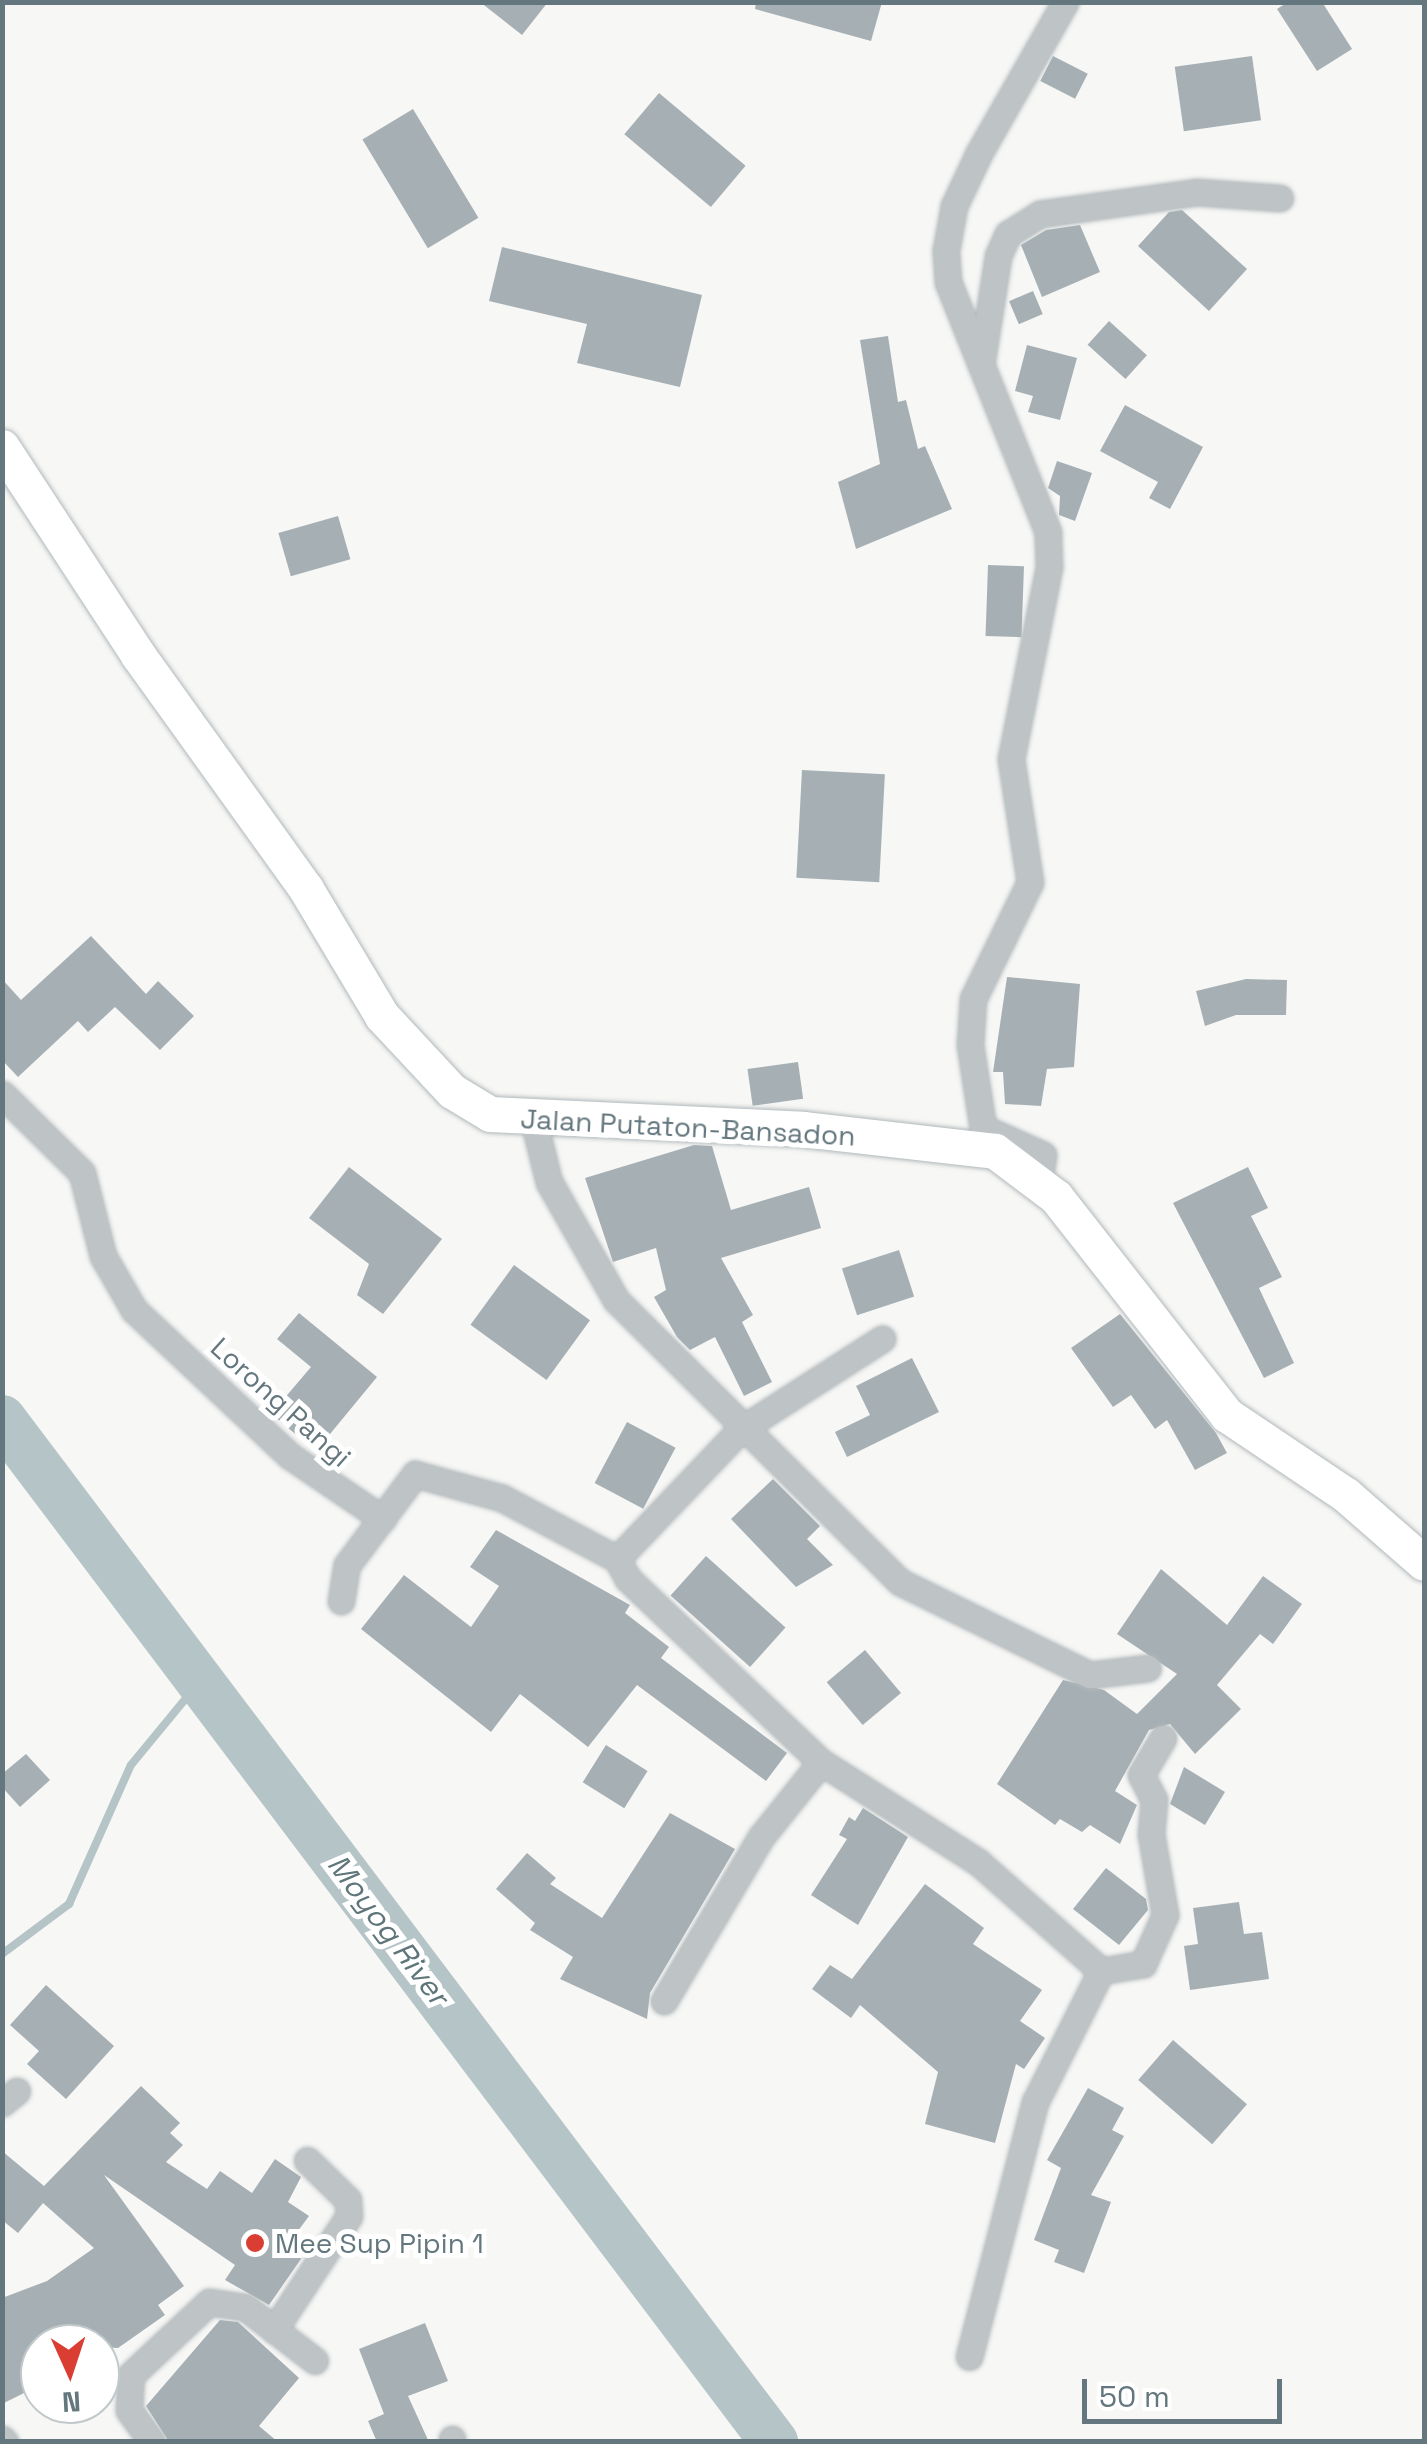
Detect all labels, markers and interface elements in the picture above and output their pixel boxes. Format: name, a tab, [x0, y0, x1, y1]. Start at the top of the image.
street label: Jalan Putaton-Bansadon	[520, 1101, 856, 1153]
street label: Lorong Pangi	[204, 1330, 358, 1474]
water label: Moyog River	[320, 1848, 456, 2012]
place label: Mee Sup Pipin 1	[275, 2226, 484, 2260]
marker: Mee Sup Pipin 1	[244, 2232, 266, 2254]
north arrow	[20, 2324, 120, 2424]
scale bar	[1087, 2359, 1287, 2421]
text: 50 m	[1099, 2377, 1170, 2416]
text: N	[61, 2383, 82, 2420]

